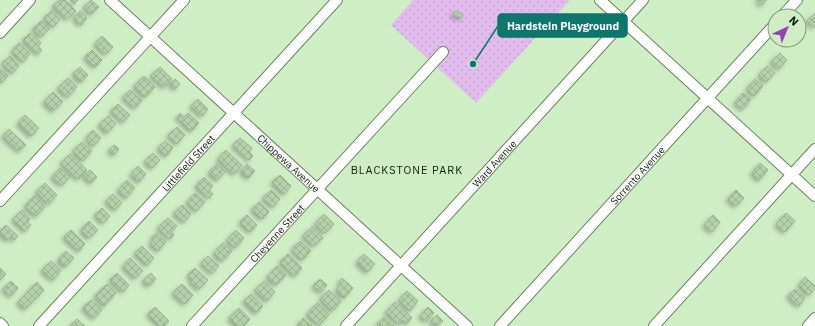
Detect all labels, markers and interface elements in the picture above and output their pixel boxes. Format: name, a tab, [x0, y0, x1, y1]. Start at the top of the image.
north arrow	[767, 8, 807, 48]
text: N	[786, 13, 802, 29]
callout: Hardstein Playground	[498, 14, 627, 37]
text: Hardstein Playground	[507, 19, 619, 33]
street label: Littlefield Street	[159, 132, 218, 194]
street label: Chippewa Avenue	[254, 132, 323, 196]
street label: Ward Avenue	[470, 137, 520, 190]
street label: Sorrento Avenue	[608, 143, 668, 208]
district label: BLACKSTONE PARK	[351, 163, 463, 177]
street label: Cheyenne Street	[248, 201, 308, 265]

